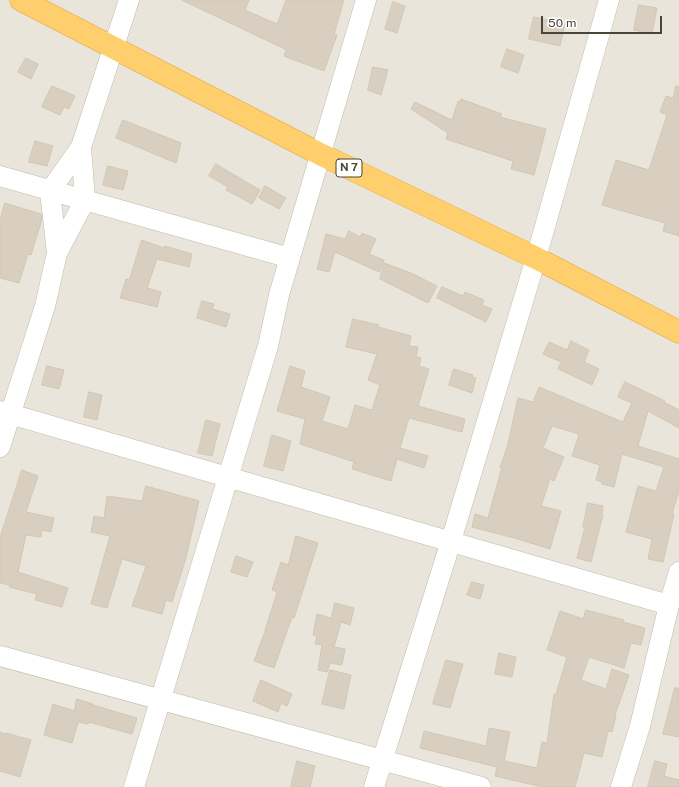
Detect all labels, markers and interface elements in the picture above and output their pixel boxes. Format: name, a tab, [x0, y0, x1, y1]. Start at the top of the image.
scale bar	[543, 8, 664, 34]
text: 50 m	[548, 16, 576, 30]
road number: N 7	[336, 159, 362, 177]

